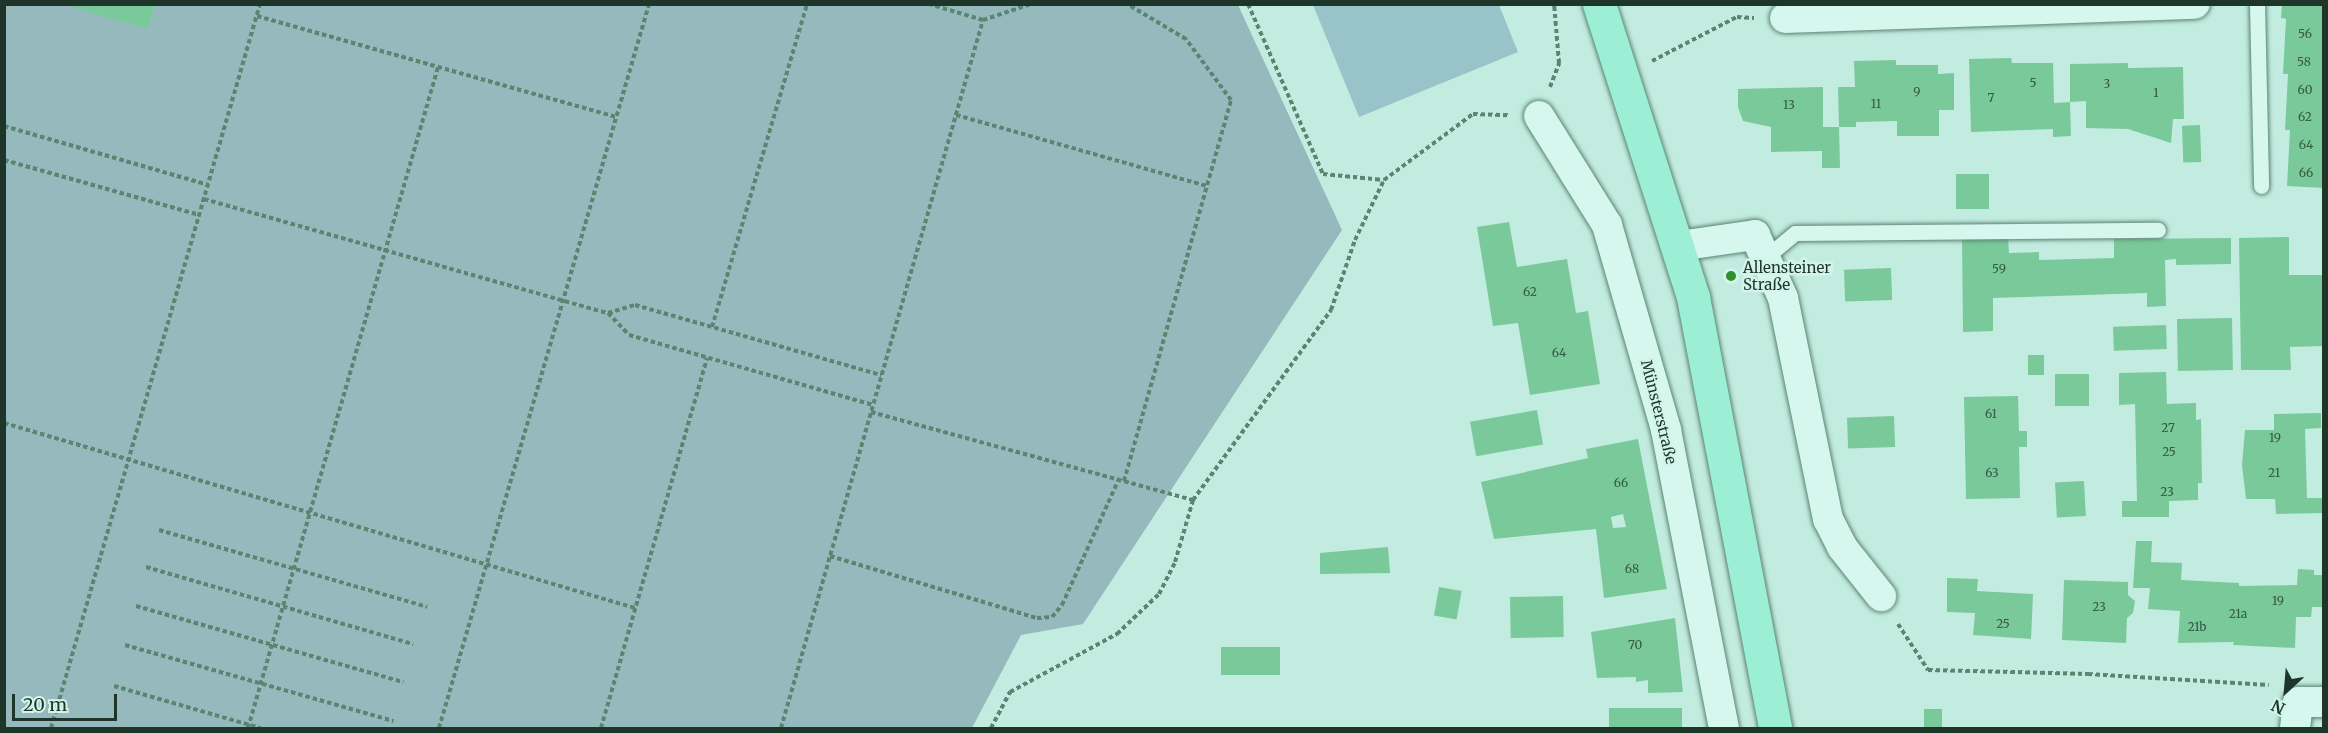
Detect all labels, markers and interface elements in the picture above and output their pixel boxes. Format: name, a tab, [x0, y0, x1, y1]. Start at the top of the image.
house number: 56	[2298, 27, 2312, 41]
house number: 58	[2297, 55, 2311, 69]
house number: 5	[2029, 76, 2037, 90]
house number: 3	[2104, 77, 2110, 91]
house number: 60	[2298, 83, 2312, 97]
house number: 9	[1913, 85, 1921, 99]
house number: 1	[2153, 86, 2159, 100]
house number: 7	[1988, 91, 1994, 105]
house number: 11	[1871, 97, 1881, 111]
house number: 13	[1783, 98, 1795, 112]
house number: 62	[2298, 110, 2312, 124]
house number: 64	[2299, 138, 2313, 152]
house number: 66	[2299, 166, 2313, 180]
place label: Allensteiner Straße	[1743, 258, 1831, 293]
house number: 59	[1992, 262, 2006, 276]
marker: Allensteiner Straße	[1724, 269, 1738, 283]
house number: 62	[1523, 285, 1537, 299]
house number: 64	[1552, 346, 1566, 360]
street label: Münsterstraße	[1637, 358, 1681, 466]
house number: 61	[1985, 407, 1997, 421]
house number: 27	[2161, 421, 2175, 435]
house number: 19	[2269, 431, 2281, 445]
house number: 25	[2162, 445, 2176, 459]
house number: 63	[1985, 466, 1999, 480]
house number: 21	[2268, 466, 2280, 480]
house number: 66	[1614, 476, 1628, 490]
house number: 23	[2160, 485, 2174, 499]
house number: 68	[1625, 562, 1639, 576]
house number: 19	[2272, 594, 2284, 608]
house number: 23	[2092, 600, 2106, 614]
house number: 21a	[2229, 607, 2247, 621]
house number: 25	[1996, 617, 2010, 631]
house number: 21b	[2187, 620, 2207, 634]
house number: 70	[1628, 638, 1642, 652]
north arrow	[2256, 661, 2316, 721]
scale bar	[15, 682, 120, 720]
text: 20 m	[23, 693, 67, 716]
text: N	[2268, 695, 2288, 719]

